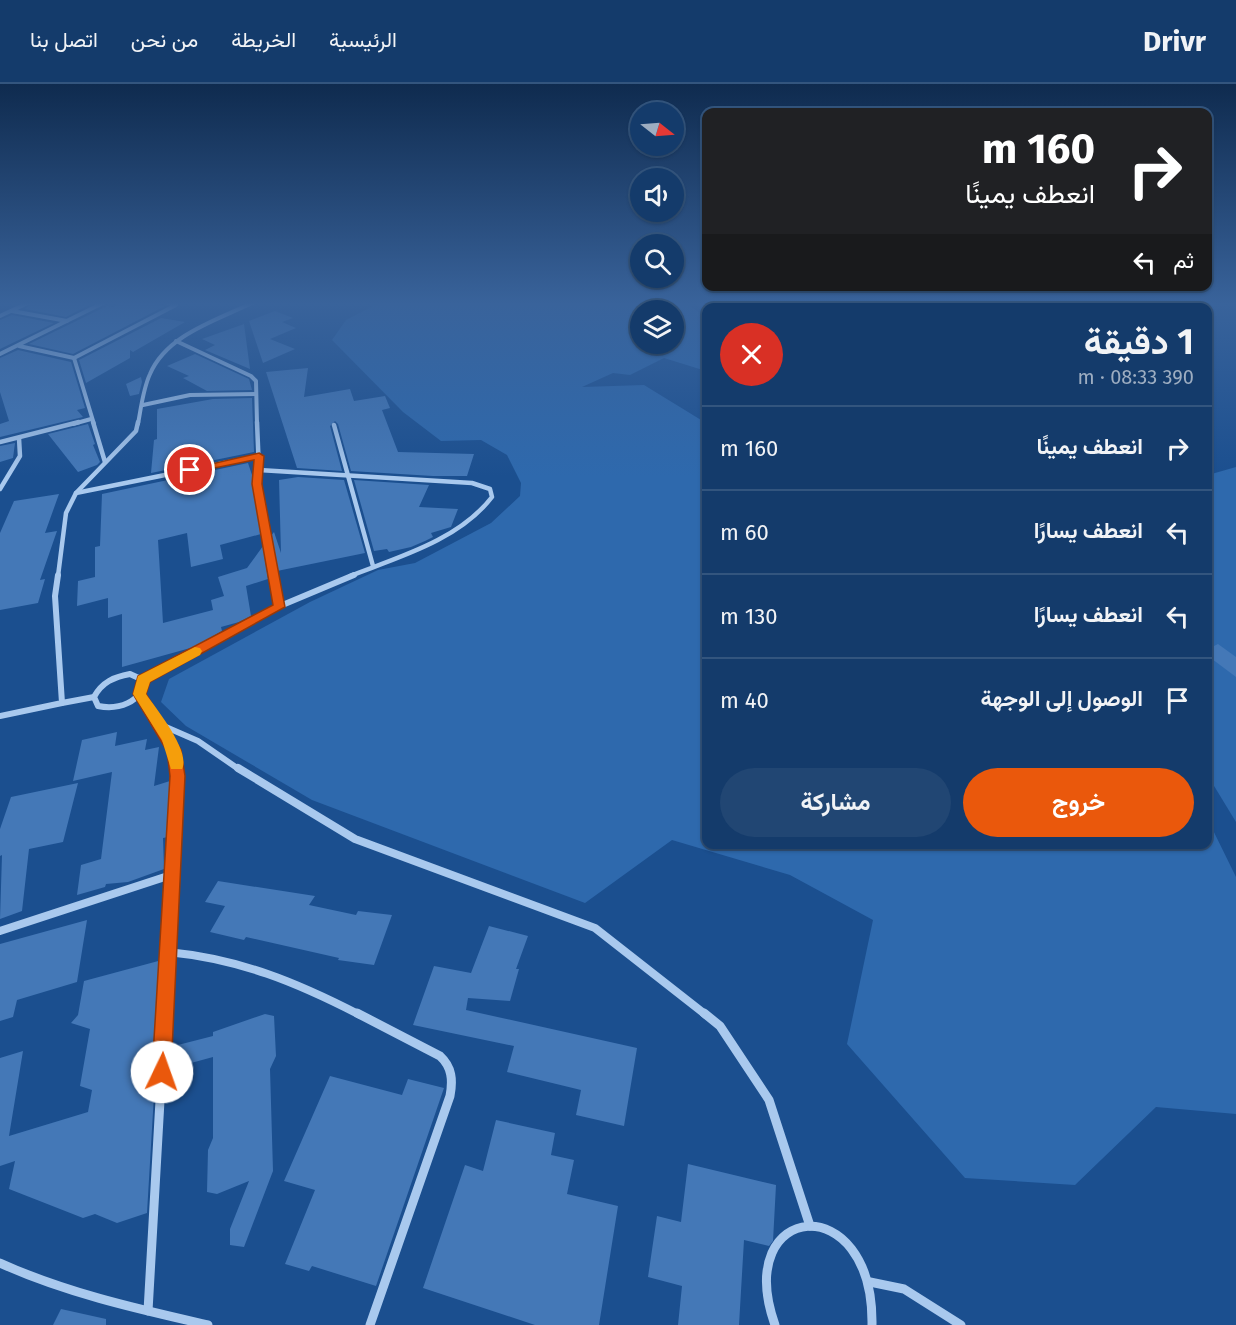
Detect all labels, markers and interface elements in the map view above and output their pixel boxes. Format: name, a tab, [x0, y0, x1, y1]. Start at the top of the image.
text: Drivr	[1143, 25, 1206, 58]
text: اتصل بنا	[30, 27, 98, 53]
text: من نحن	[131, 27, 198, 53]
text: الخريطة	[231, 27, 296, 53]
text: الرئيسية	[329, 27, 397, 53]
north arrow	[630, 102, 684, 156]
map controls	[630, 102, 684, 354]
text: 160 m	[982, 124, 1095, 174]
icon: right	[1116, 132, 1194, 210]
button: sound	[630, 168, 684, 222]
text: انعطف يمينًا	[965, 178, 1095, 210]
button: search	[630, 234, 684, 288]
icon: left	[1128, 246, 1161, 279]
text: ثم	[1173, 247, 1194, 274]
button: layers	[630, 300, 684, 354]
text: 1 دقيقة	[1084, 320, 1194, 364]
button: close	[720, 323, 783, 386]
text: 390 m · 08:33	[1078, 365, 1194, 389]
icon: right	[1161, 432, 1194, 465]
text: انعطف يمينًا	[1036, 433, 1143, 460]
text: 160 m	[720, 435, 778, 462]
pin	[164, 444, 215, 495]
icon: arrive	[173, 453, 206, 486]
icon: left	[1161, 516, 1194, 549]
text: انعطف يسارًا	[1034, 517, 1143, 544]
text: 60 m	[720, 519, 769, 546]
icon: left	[1161, 600, 1194, 633]
text: انعطف يسارًا	[1034, 601, 1143, 628]
text: 130 m	[720, 603, 777, 630]
icon: arrive	[1161, 684, 1194, 717]
text: الوصول إلى الوجهة	[980, 685, 1143, 712]
text: 40 m	[720, 687, 769, 714]
button: مشاركة	[720, 768, 951, 837]
button: خروج	[963, 768, 1194, 837]
position arrow	[130, 1040, 194, 1104]

